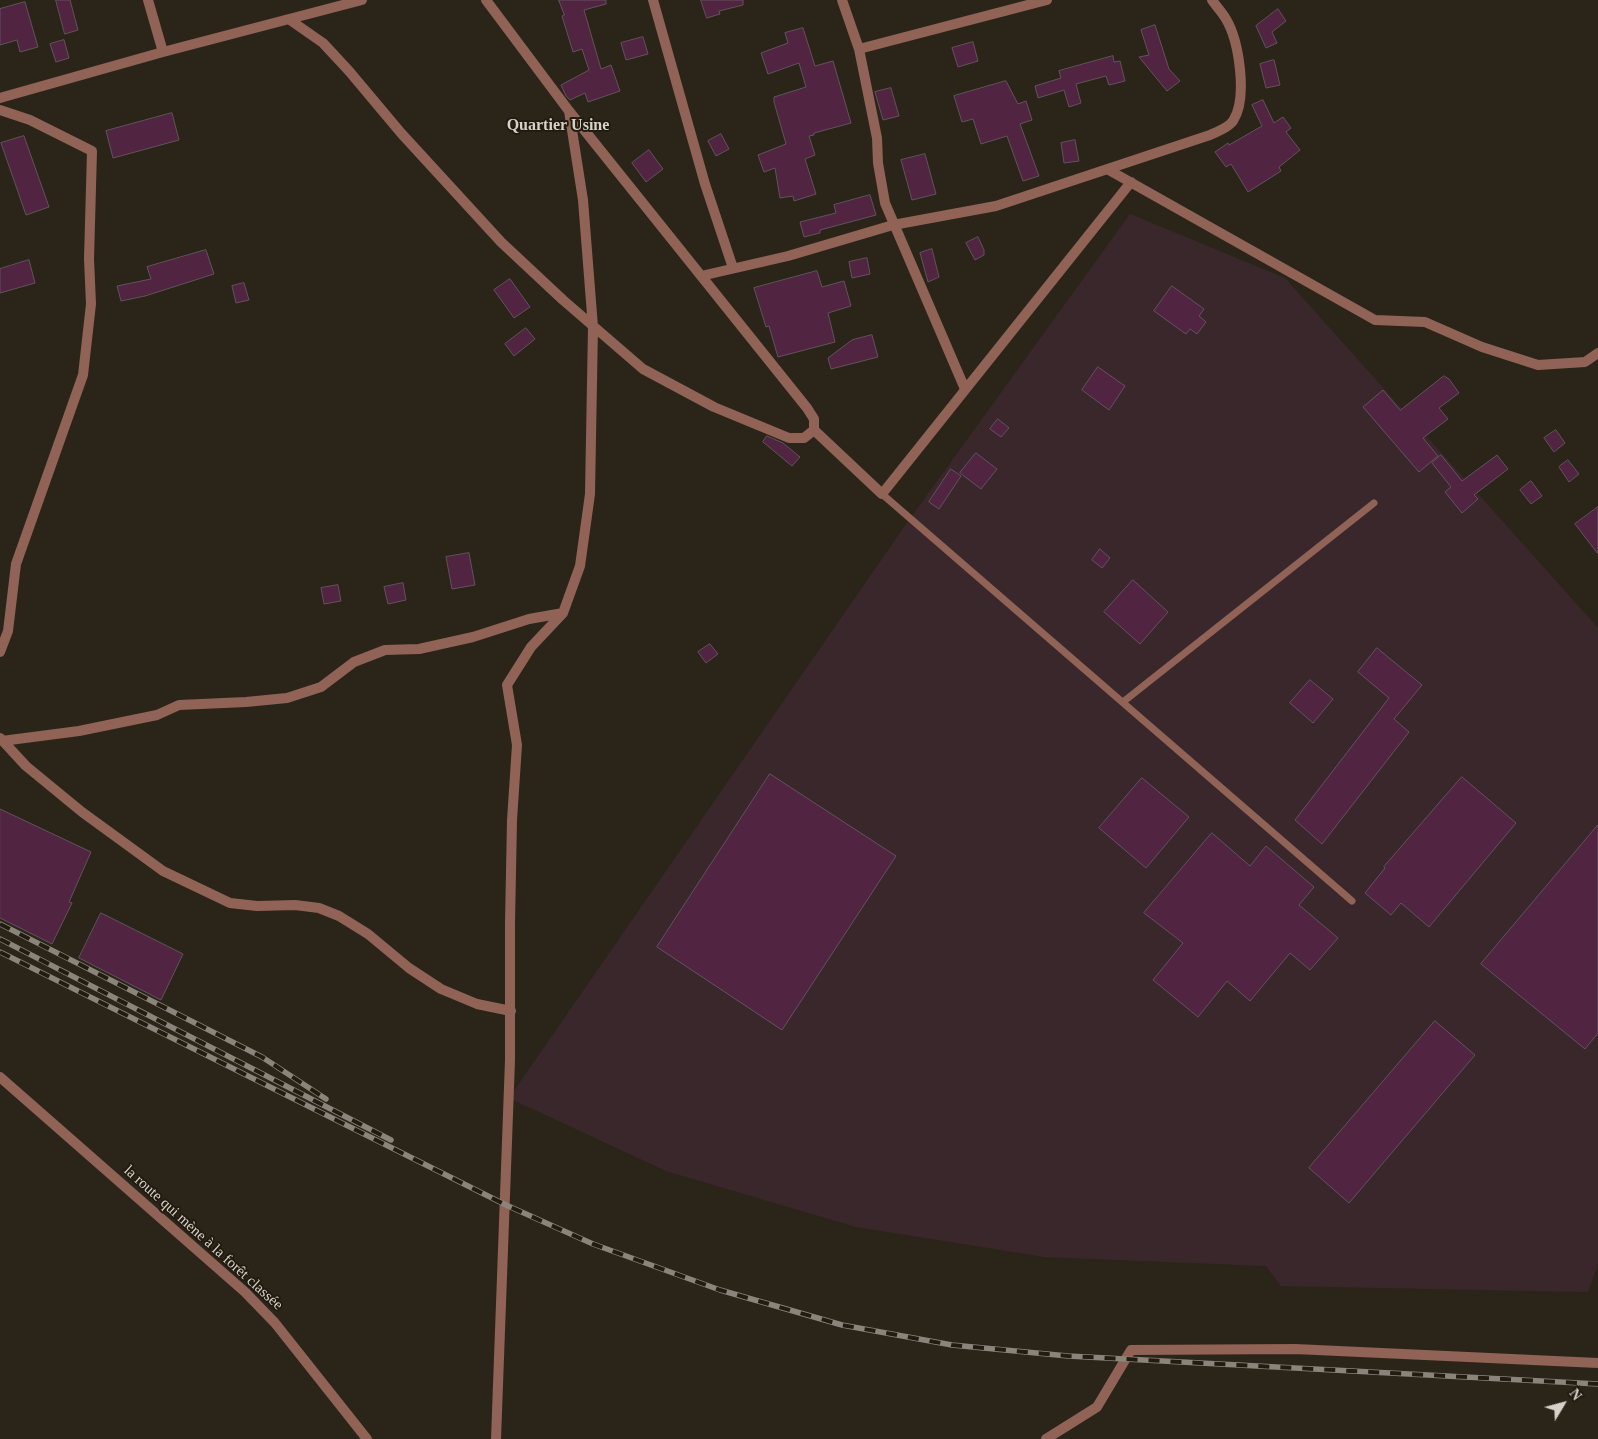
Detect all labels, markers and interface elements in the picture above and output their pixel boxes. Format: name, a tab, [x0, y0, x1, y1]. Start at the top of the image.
district label: Quartier Usine	[507, 116, 609, 136]
street label: la route qui mène à la forêt classée	[120, 1162, 286, 1314]
north arrow	[1538, 1379, 1588, 1429]
text: N	[1566, 1386, 1584, 1403]

